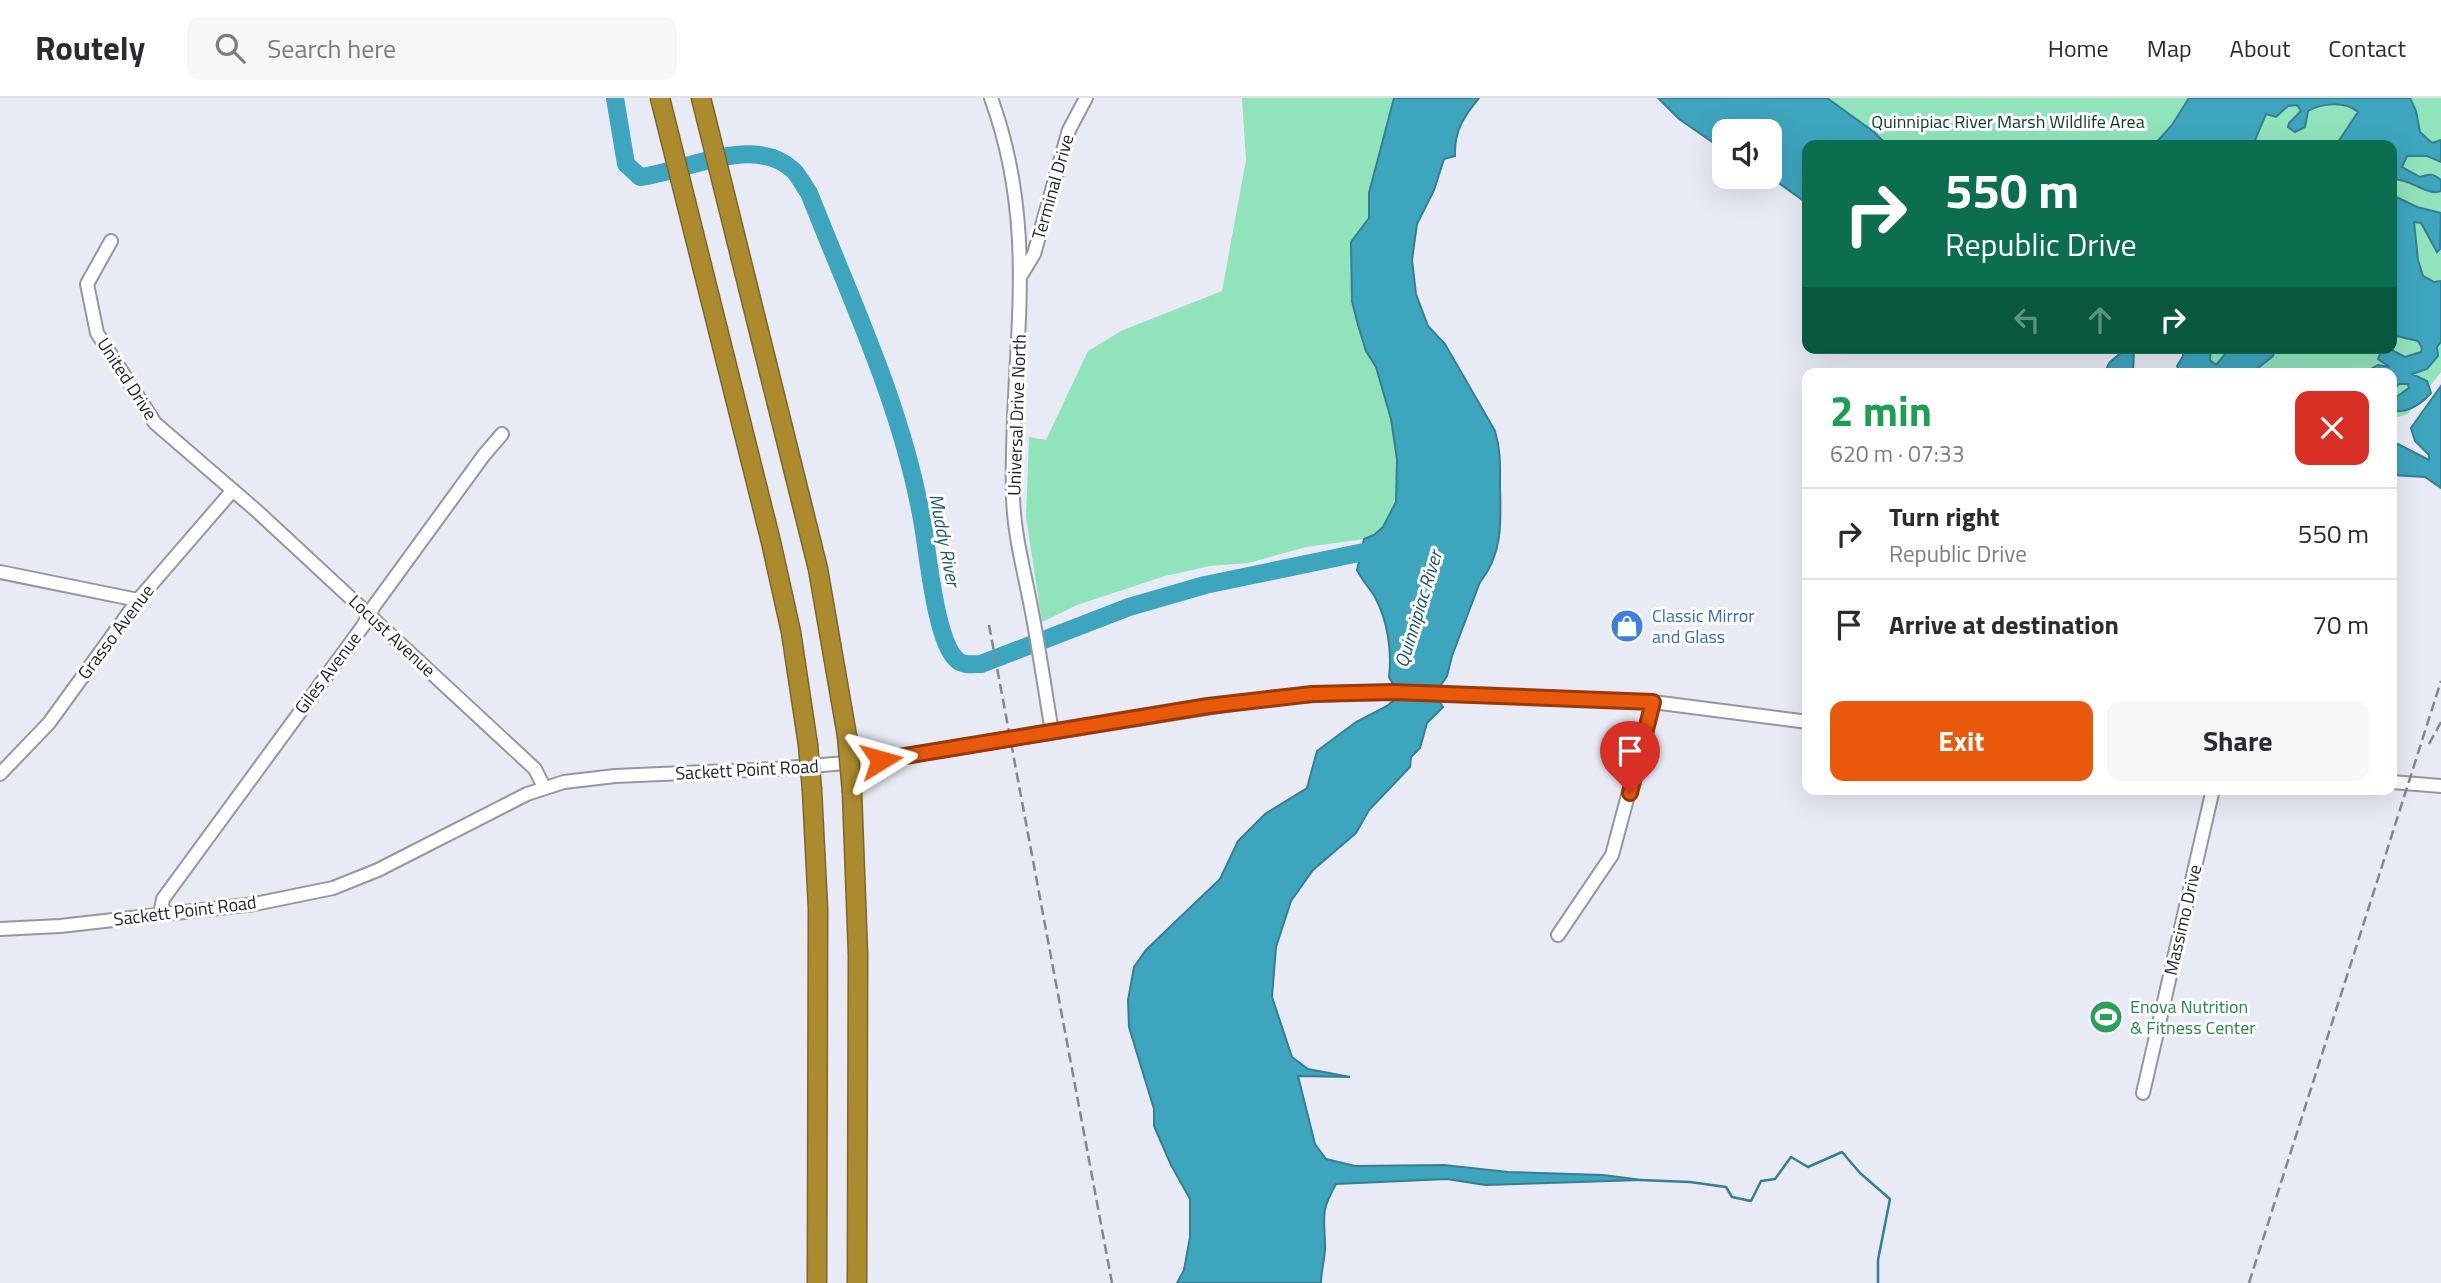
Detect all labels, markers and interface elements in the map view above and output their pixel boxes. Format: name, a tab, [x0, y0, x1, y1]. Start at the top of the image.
search box	[187, 17, 677, 80]
text: Routely	[35, 23, 145, 73]
icon: search	[211, 29, 249, 67]
text: Search here	[267, 29, 396, 68]
text: Home	[2048, 30, 2109, 66]
text: Map	[2147, 30, 2192, 66]
text: About	[2230, 30, 2290, 66]
text: Contact	[2328, 30, 2406, 66]
park label: Quinnipiac River Marsh Wildlife Area	[1871, 108, 2145, 135]
map controls	[1712, 119, 1782, 189]
button: sound	[1712, 119, 1782, 189]
street label: Terminal Drive	[1025, 131, 1080, 243]
text: 550 m	[1945, 152, 2079, 227]
icon: right	[1830, 168, 1921, 259]
text: Republic Drive	[1945, 220, 2137, 268]
icon: left	[2008, 301, 2046, 339]
icon: ahead	[2081, 301, 2119, 339]
icon: right	[2154, 301, 2192, 339]
street label: United Drive	[91, 332, 164, 425]
street label: Universal Drive North	[1000, 334, 1033, 496]
text: 2 min	[1830, 378, 1932, 442]
button: close	[2295, 391, 2369, 465]
text: 620 m · 07:33	[1830, 436, 1965, 471]
water label: Muddy River	[922, 491, 969, 591]
text: Turn right	[1889, 497, 2000, 536]
text: 550 m	[2298, 514, 2369, 553]
icon: right	[1830, 515, 1868, 553]
text: Republic Drive	[1889, 536, 2027, 571]
water label: Quinnipiac River	[1386, 545, 1450, 671]
street label: Grasso Avenue	[71, 579, 160, 685]
street label: Locust Avenue	[343, 588, 442, 683]
place label: Classic Mirror and Glass	[1652, 602, 1755, 650]
text: Arrive at destination	[1889, 605, 2119, 644]
text: 70 m	[2312, 605, 2369, 644]
icon: arrive	[1830, 606, 1868, 644]
shop icon: Classic Mirror and Glass	[1608, 607, 1646, 645]
street label: Giles Avenue	[288, 626, 368, 720]
button: Exit	[1830, 701, 2093, 781]
button: Share	[2107, 701, 2369, 781]
pin	[1600, 721, 1660, 793]
position arrow	[844, 723, 918, 797]
icon: arrive	[1611, 732, 1649, 770]
street label: Sackett Point Road	[675, 752, 819, 787]
street label: Massimo Drive	[2157, 862, 2208, 978]
street label: Sackett Point Road	[112, 888, 258, 933]
place label: Enova Nutrition & Fitness Center	[2130, 993, 2255, 1041]
sports icon: Enova Nutrition & Fitness Center	[2087, 998, 2125, 1036]

